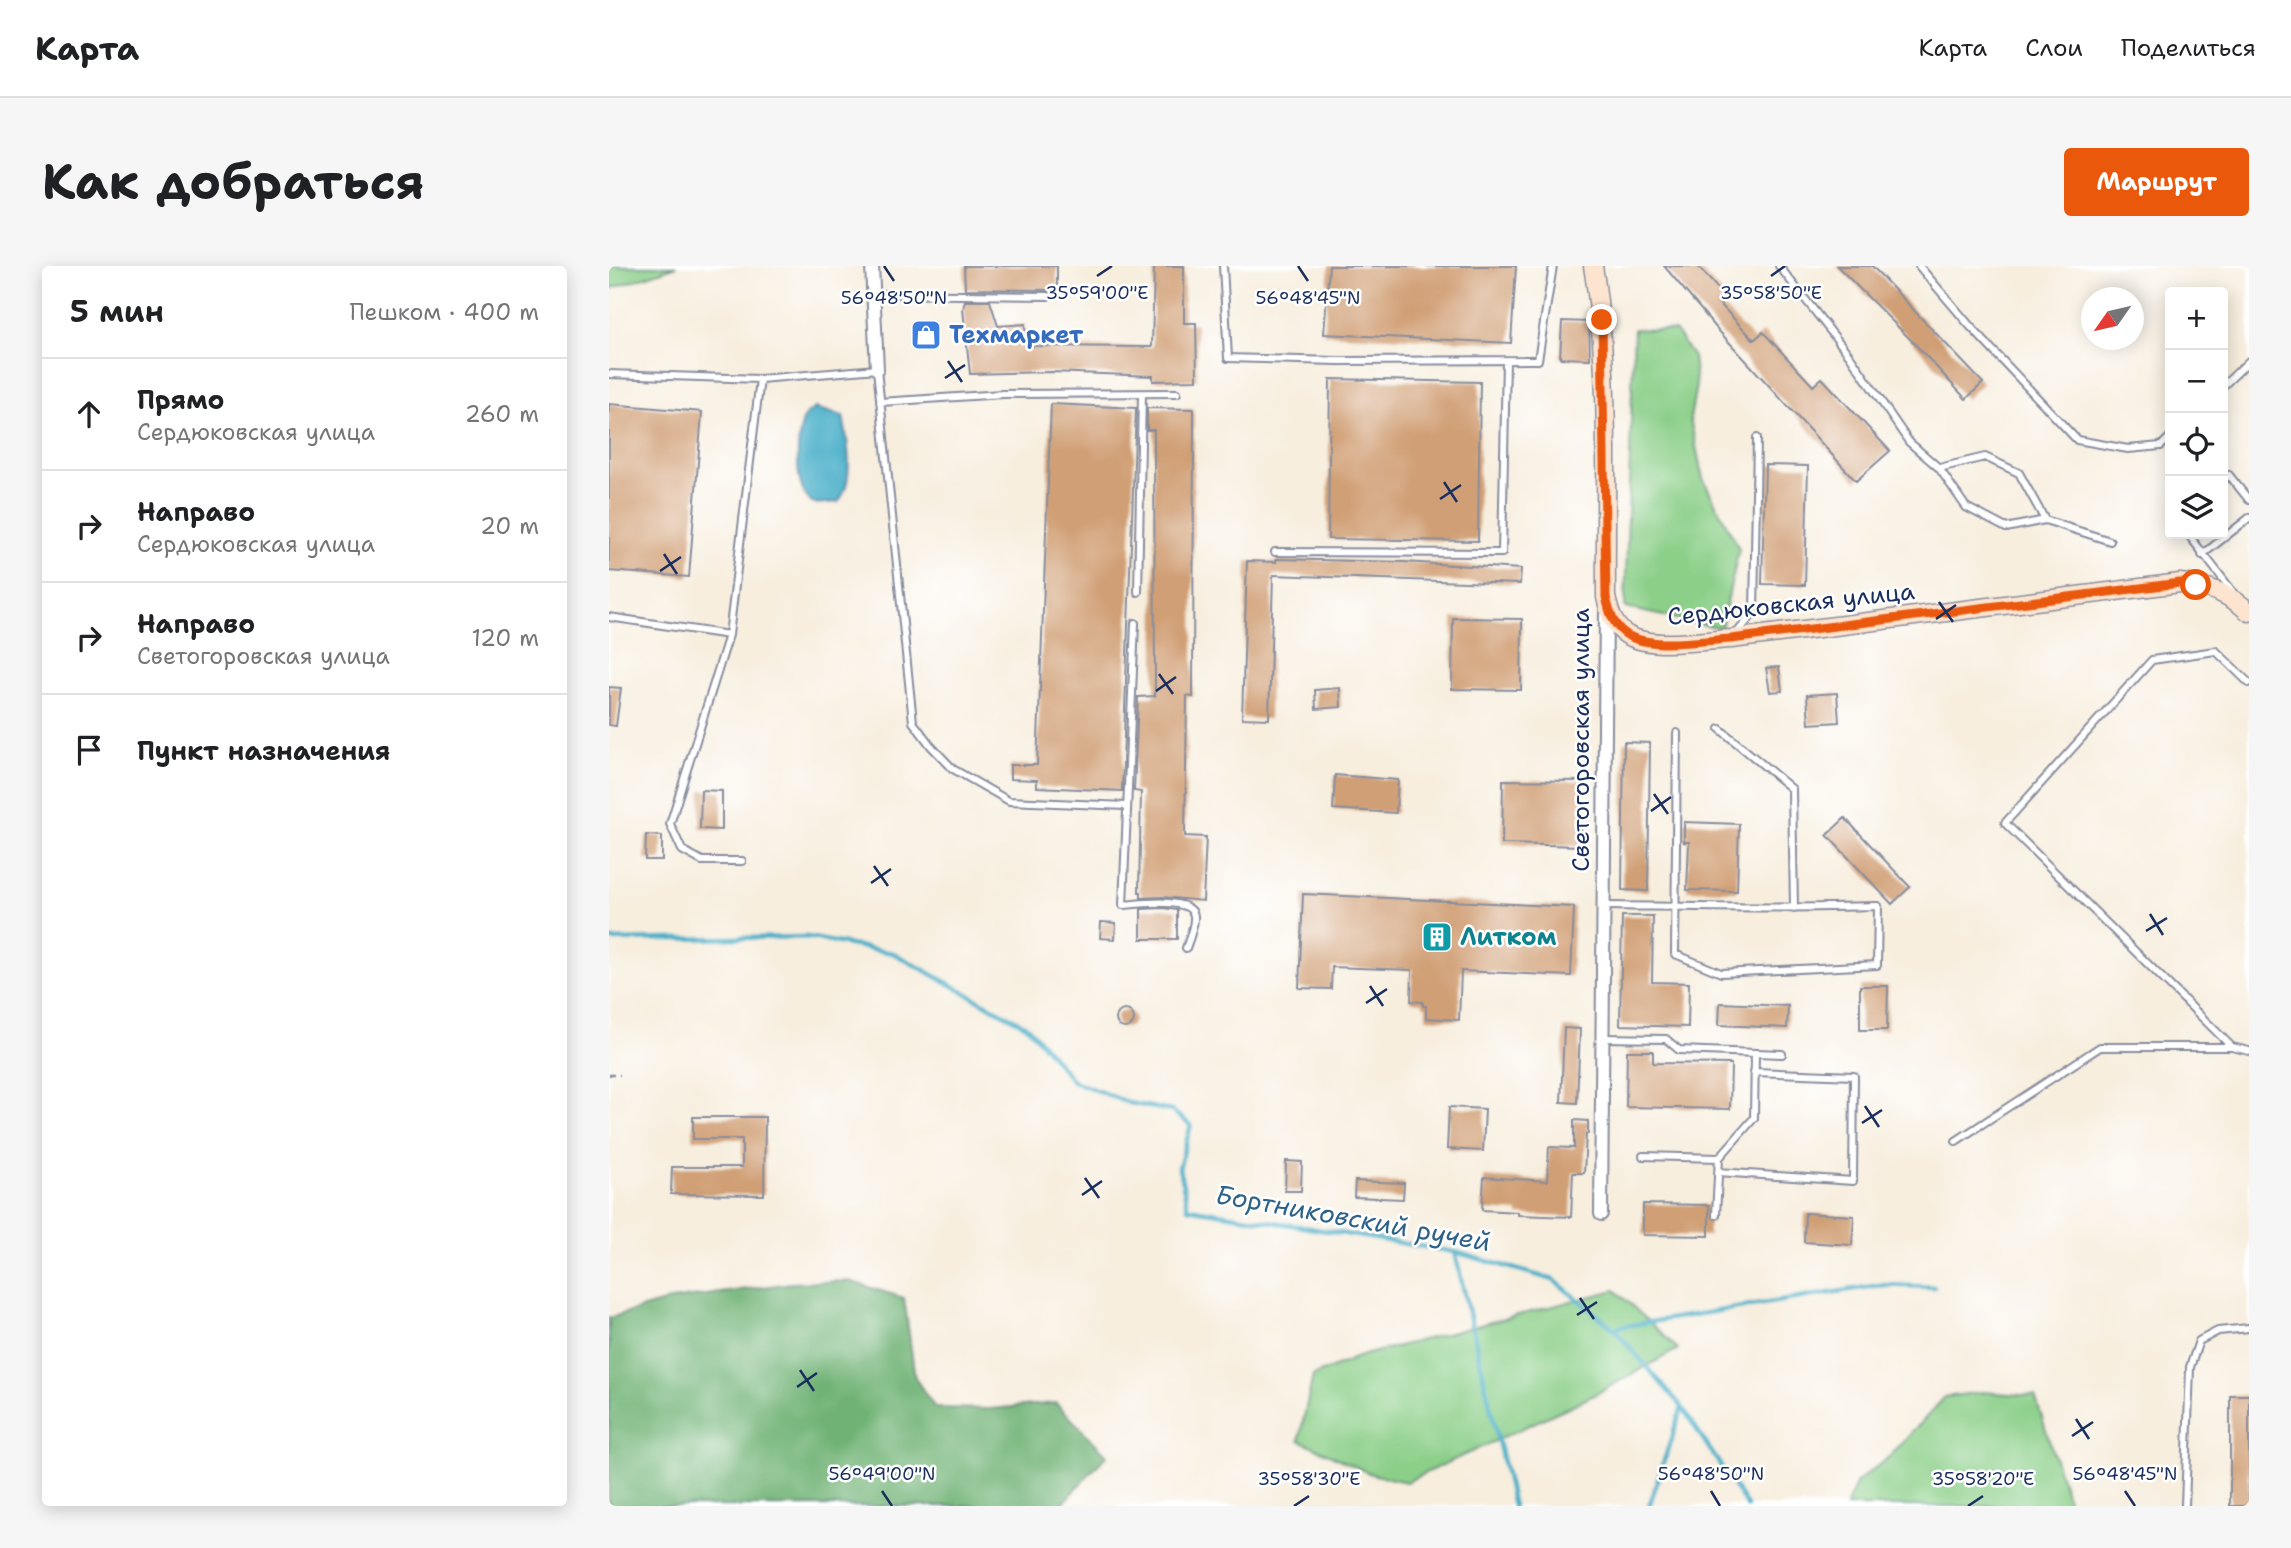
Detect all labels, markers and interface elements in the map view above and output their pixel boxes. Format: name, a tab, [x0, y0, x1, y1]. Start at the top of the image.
text: Карта	[35, 26, 139, 71]
text: Карта	[1919, 32, 1987, 64]
text: Слои	[2025, 32, 2083, 64]
text: Поделиться	[2121, 32, 2256, 64]
button: Маршрут	[2064, 148, 2249, 216]
text: Как добраться	[42, 149, 424, 215]
text: 35°59'00"E	[1046, 281, 1148, 305]
text: 35°58'50"E	[1720, 281, 1822, 305]
text: 56°48'50"N	[841, 286, 947, 310]
text: 56°48'45"N	[1256, 286, 1360, 310]
north arrow	[2081, 287, 2144, 350]
map controls	[2165, 287, 2228, 539]
button: +	[2165, 287, 2228, 350]
text: 5 мин	[70, 291, 164, 332]
text: Пешком · 400 m	[349, 297, 539, 327]
route end	[1586, 304, 1617, 335]
shop icon: Техмаркет	[909, 318, 943, 352]
place label: Техмаркет	[949, 319, 1084, 351]
button: −	[2165, 350, 2228, 413]
text: Прямо	[137, 382, 225, 417]
icon: ahead	[70, 395, 108, 433]
text: 260 m	[465, 399, 539, 429]
button: locate	[2165, 413, 2228, 476]
text: Сердюковская улица	[137, 417, 375, 447]
button: layers	[2165, 476, 2228, 539]
text: Направо	[137, 494, 255, 529]
icon: right	[70, 507, 108, 545]
text: 20 m	[480, 511, 539, 541]
text: Сердюковская улица	[137, 529, 375, 559]
route start	[2180, 569, 2211, 600]
street label: Сердюковская улица	[1666, 575, 1916, 633]
text: Направо	[137, 606, 255, 641]
street label: Светогоровская улица	[1565, 608, 1597, 872]
icon: right	[70, 619, 108, 657]
text: 120 m	[471, 623, 539, 653]
text: Светогоровская улица	[137, 641, 390, 671]
icon: arrive	[70, 731, 108, 769]
text: Пункт назначения	[137, 733, 390, 768]
building icon: Литком	[1420, 920, 1454, 954]
place label: Литком	[1460, 921, 1557, 953]
water label: Бортниковский ручей	[1213, 1176, 1493, 1259]
text: 56°49'00"N	[828, 1462, 936, 1486]
text: 56°48'50"N	[1658, 1462, 1764, 1486]
text: 56°48'45"N	[2073, 1462, 2177, 1486]
text: 35°58'30"E	[1258, 1467, 1361, 1491]
text: 35°58'20"E	[1932, 1467, 2034, 1491]

